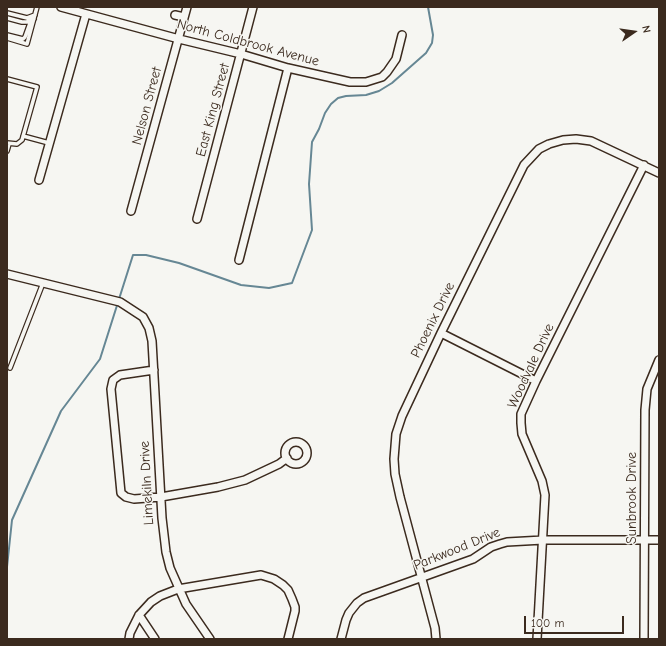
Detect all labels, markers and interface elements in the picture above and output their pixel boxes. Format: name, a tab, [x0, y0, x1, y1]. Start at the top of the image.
north arrow	[614, 12, 654, 52]
street label: North Coldbrook Avenue	[175, 16, 321, 70]
text: N	[639, 24, 653, 34]
street label: East King Street	[192, 61, 234, 159]
street label: Nelson Street	[129, 65, 165, 147]
street label: Phoenix Drive	[407, 279, 459, 361]
street label: Woodvale Drive	[504, 321, 558, 411]
street label: Limekiln Drive	[136, 440, 158, 526]
street label: Sunbrook Drive	[624, 452, 640, 544]
street label: Parkwood Drive	[411, 524, 503, 574]
scale bar	[526, 608, 626, 634]
text: 100 m	[531, 616, 564, 630]

